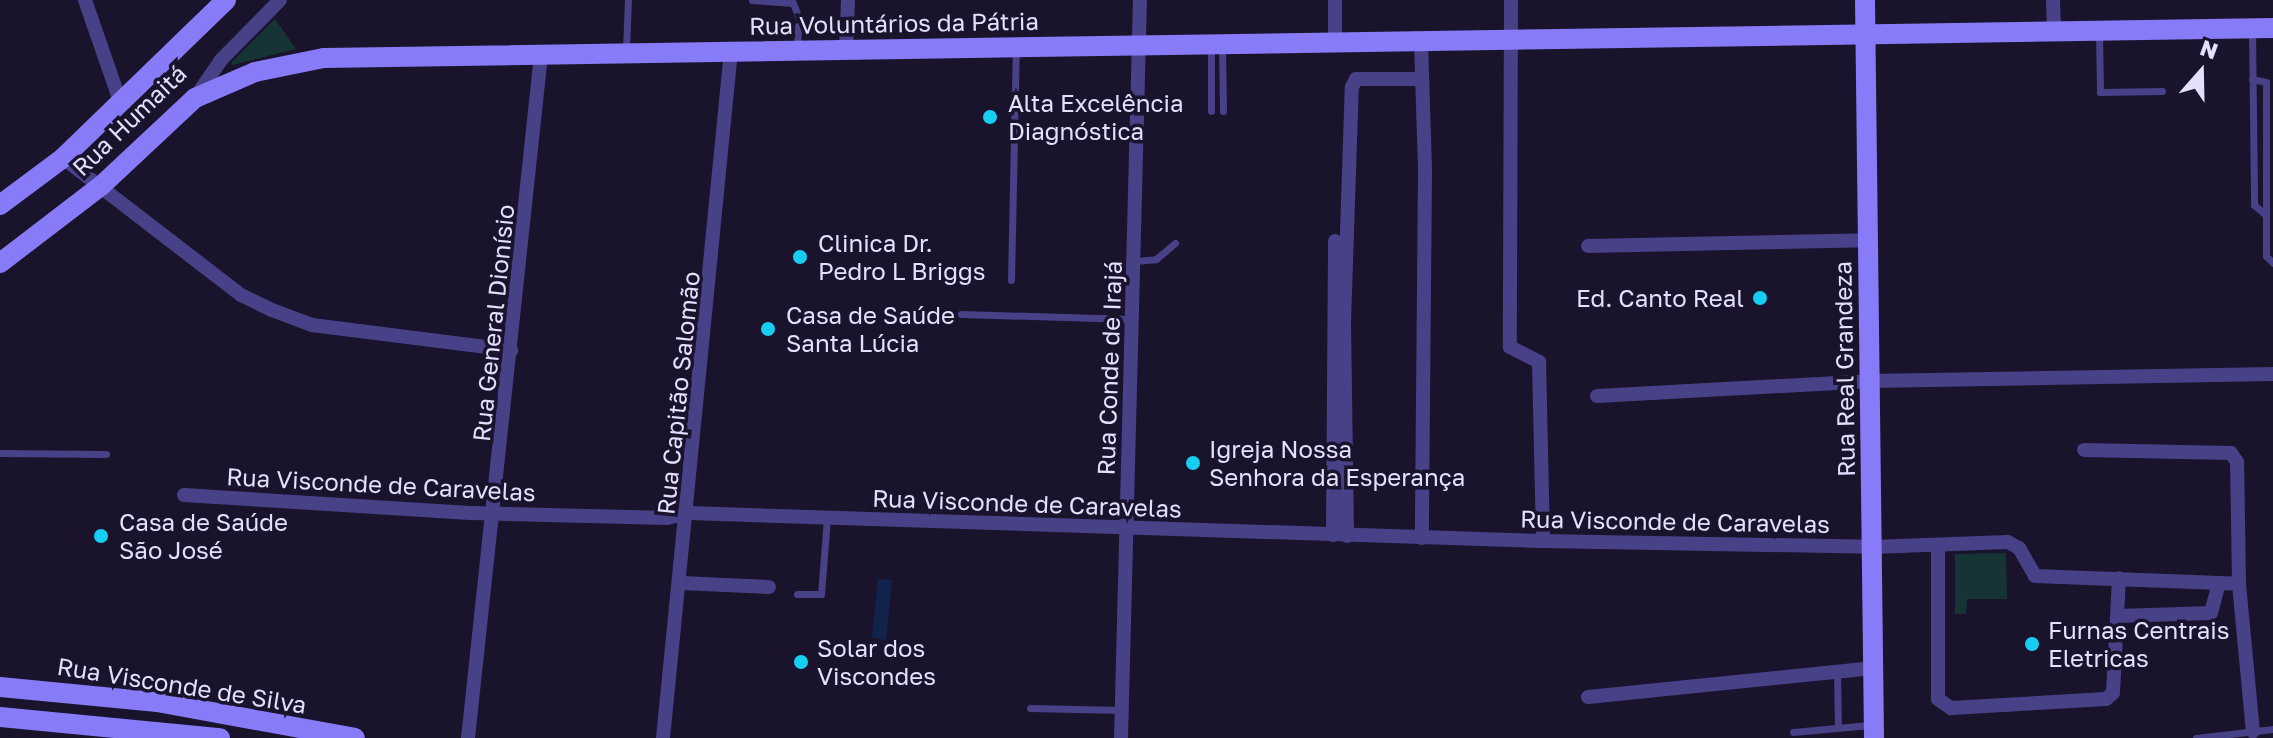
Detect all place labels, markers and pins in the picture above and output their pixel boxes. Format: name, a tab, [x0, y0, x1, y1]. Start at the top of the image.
place label: Alta Excelência Diagnóstica	[1008, 89, 1184, 145]
marker: Alta Excelência Diagnóstica	[979, 106, 1001, 128]
place label: Clinica Dr. Pedro L Briggs	[818, 229, 985, 285]
marker: Clinica Dr. Pedro L Briggs	[789, 246, 811, 268]
place label: Ed. Canto Real	[1576, 284, 1744, 312]
marker: Ed. Canto Real	[1751, 289, 1769, 307]
place label: Casa de Saúde Santa Lúcia	[786, 301, 955, 357]
marker: Casa de Saúde Santa Lúcia	[757, 318, 779, 340]
place label: Igreja Nossa Senhora da Esperança	[1209, 435, 1465, 491]
marker: Igreja Nossa Senhora da Esperança	[1184, 454, 1202, 472]
place label: Casa de Saúde São José	[119, 508, 288, 564]
marker: Casa de Saúde São José	[90, 525, 112, 547]
place label: Furnas Centrais Eletricas	[2048, 616, 2229, 672]
place label: Solar dos Viscondes	[817, 634, 936, 690]
marker: Furnas Centrais Eletricas	[2023, 635, 2041, 653]
marker: Solar dos Viscondes	[792, 653, 810, 671]

